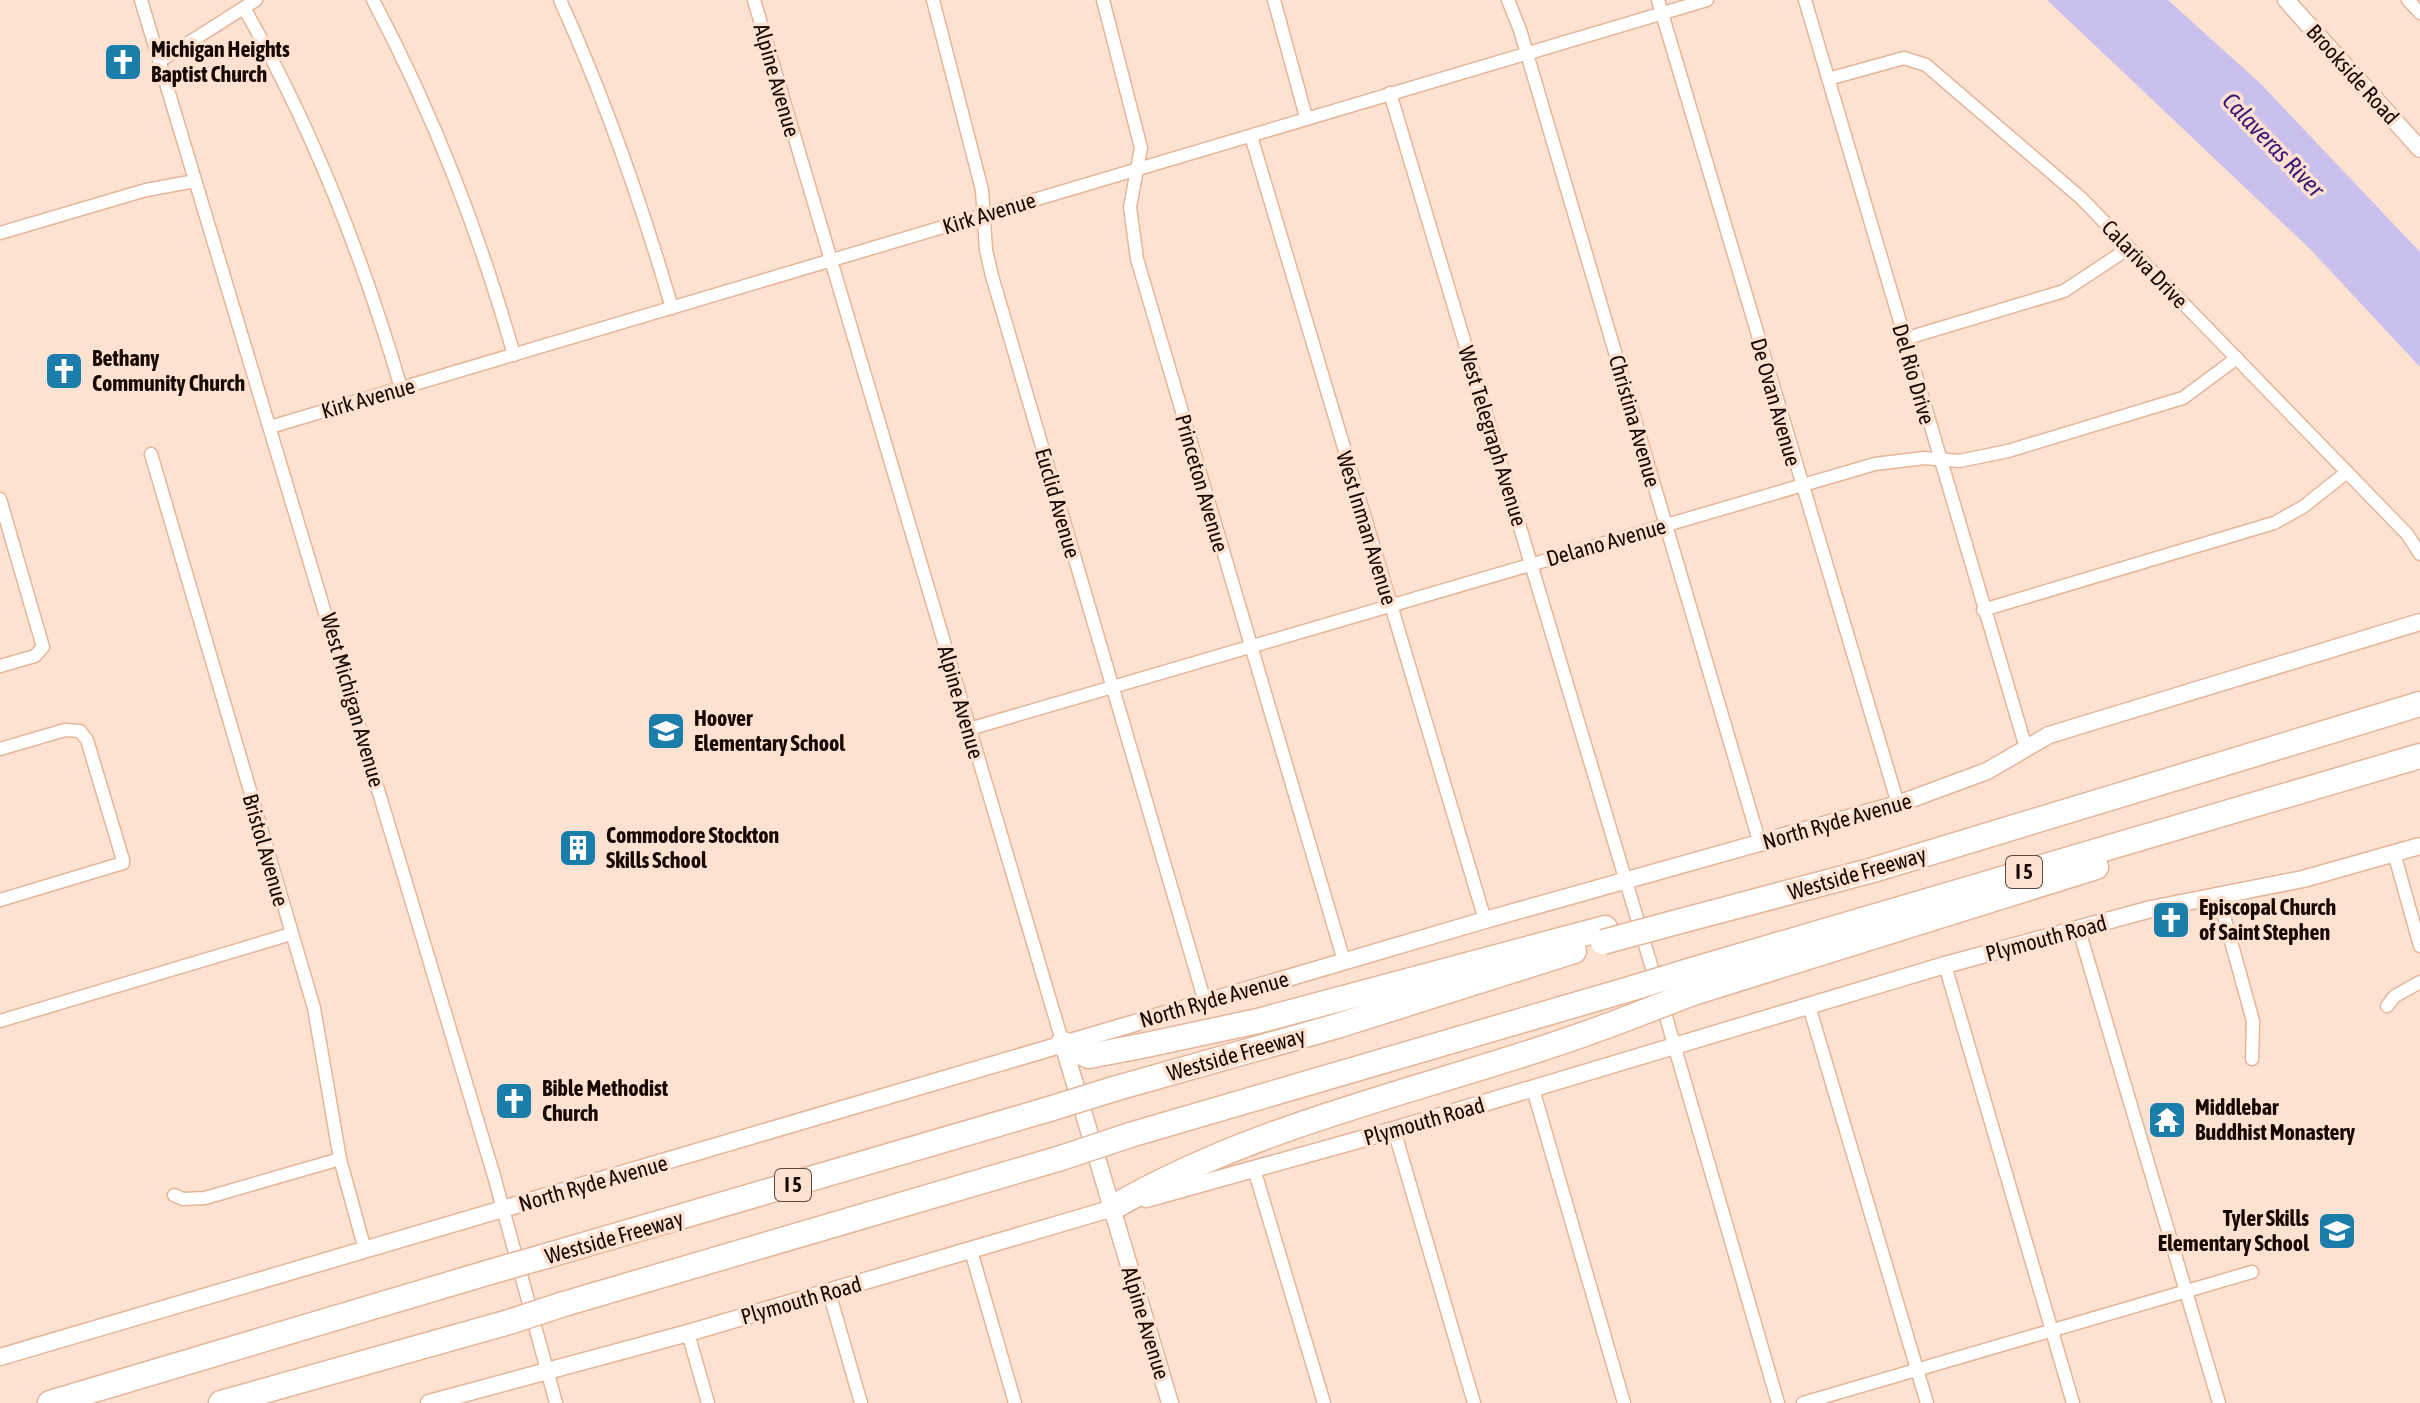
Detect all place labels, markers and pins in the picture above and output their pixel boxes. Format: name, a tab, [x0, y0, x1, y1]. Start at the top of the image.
place label: Michigan Heights Baptist Church	[151, 36, 290, 87]
church icon: Michigan Heights Baptist Church	[102, 41, 144, 83]
place label: Bethany Community Church	[92, 345, 245, 396]
church icon: Bethany Community Church	[43, 350, 85, 392]
place label: Hoover Elementary School	[694, 705, 846, 756]
school or university icon: Hoover Elementary School	[645, 710, 687, 752]
place label: Commodore Stockton Skills School	[606, 822, 779, 873]
building icon: Commodore Stockton Skills School	[557, 827, 599, 869]
place label: Episcopal Church of Saint Stephen	[2199, 894, 2336, 945]
church icon: Episcopal Church of Saint Stephen	[2150, 899, 2192, 941]
place label: Bible Methodist Church	[542, 1075, 669, 1126]
church icon: Bible Methodist Church	[493, 1080, 535, 1122]
place label: Middlebar Buddhist Monastery	[2195, 1094, 2355, 1145]
temple icon: Middlebar Buddhist Monastery	[2146, 1099, 2188, 1141]
place label: Tyler Skills Elementary School	[2158, 1205, 2310, 1256]
school or university icon: Tyler Skills Elementary School	[2316, 1210, 2358, 1252]

